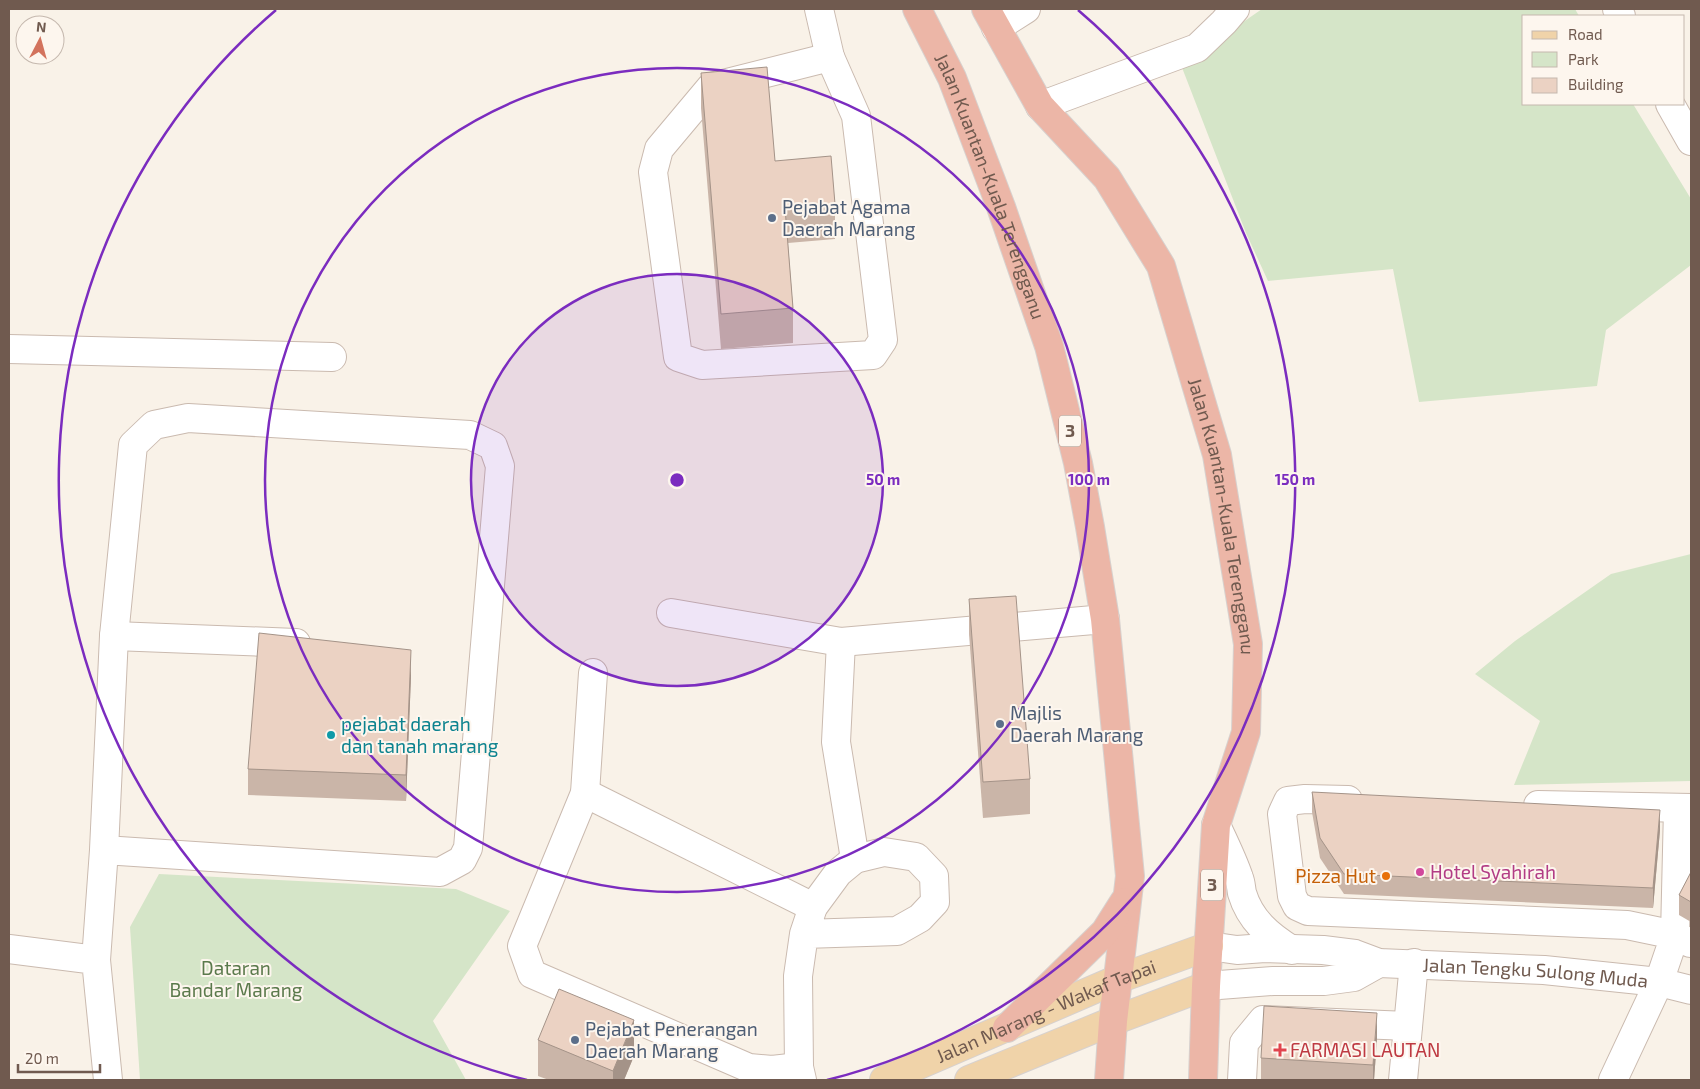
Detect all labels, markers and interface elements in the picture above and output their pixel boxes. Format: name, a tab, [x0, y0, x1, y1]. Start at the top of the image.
north arrow	[15, 15, 65, 65]
legend	[1522, 15, 1685, 105]
text: N	[35, 18, 47, 36]
text: Road	[1568, 25, 1603, 43]
street label: Jalan Kuantan-Kuala Terengganu	[930, 49, 1051, 322]
text: Park	[1568, 50, 1599, 68]
text: Building	[1568, 75, 1624, 93]
place label: Pejabat Agama Daerah Marang	[782, 195, 916, 240]
marker: Pejabat Agama Daerah Marang	[766, 212, 778, 224]
street label: Jalan Kuantan-Kuala Terengganu	[1184, 375, 1260, 655]
road number: 3	[1059, 416, 1081, 446]
text: 50 m	[866, 470, 900, 488]
text: 100 m	[1068, 470, 1110, 488]
text: 150 m	[1275, 470, 1315, 488]
centre of rings	[668, 471, 686, 489]
place label: Majlis Daerah Marang	[1010, 701, 1144, 746]
place label: pejabat daerah dan tanah marang	[341, 712, 499, 757]
marker: Majlis Daerah Marang	[994, 718, 1006, 730]
marker: pejabat daerah dan tanah marang	[325, 729, 337, 741]
place label: Hotel Syahirah	[1430, 860, 1556, 883]
place label: Pizza Hut	[1295, 864, 1376, 887]
marker: Hotel Syahirah	[1414, 866, 1426, 878]
road number: 3	[1201, 870, 1223, 900]
marker: Pizza Hut	[1380, 870, 1392, 882]
street label: Jalan Tengku Sulong Muda	[1422, 953, 1649, 992]
street label: Jalan Marang - Wakaf Tapai	[932, 954, 1159, 1067]
park label: Dataran Bandar Marang	[170, 956, 303, 1001]
place label: Pejabat Penerangan Daerah Marang	[585, 1017, 758, 1062]
marker: Pejabat Penerangan Daerah Marang	[569, 1034, 581, 1046]
place label: FARMASI LAUTAN	[1290, 1038, 1440, 1061]
scale bar	[18, 1042, 100, 1074]
marker: FARMASI LAUTAN	[1274, 1044, 1286, 1056]
text: 20 m	[25, 1049, 59, 1067]

